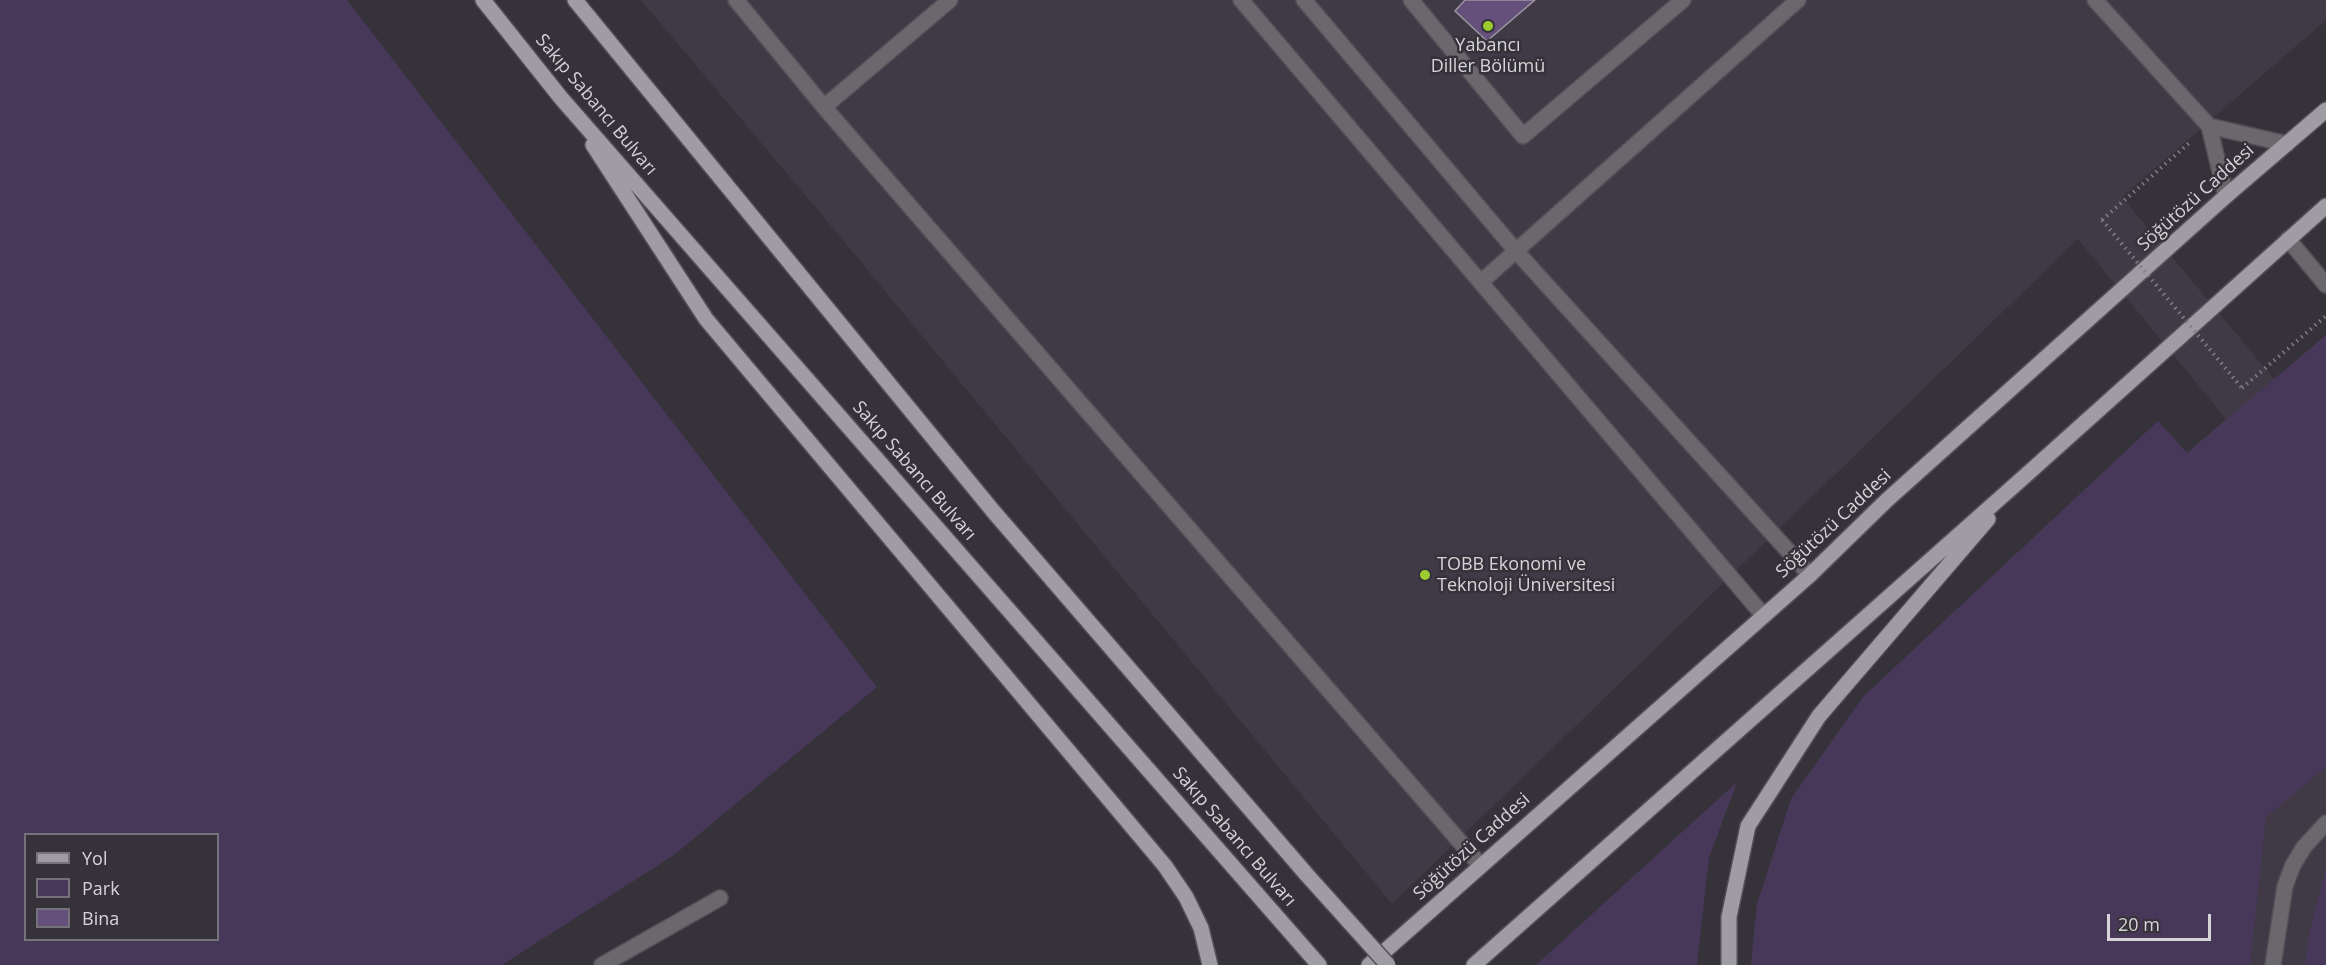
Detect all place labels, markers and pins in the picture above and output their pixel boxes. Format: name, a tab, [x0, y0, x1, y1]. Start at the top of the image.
marker: Yabancı Diller Bölümü	[1481, 19, 1495, 33]
place label: Yabancı Diller Bölümü	[1431, 35, 1545, 78]
place label: TOBB Ekonomi ve Teknoloji Üniversitesi	[1437, 554, 1615, 596]
marker: TOBB Ekonomi ve Teknoloji Üniversitesi	[1418, 568, 1432, 582]

